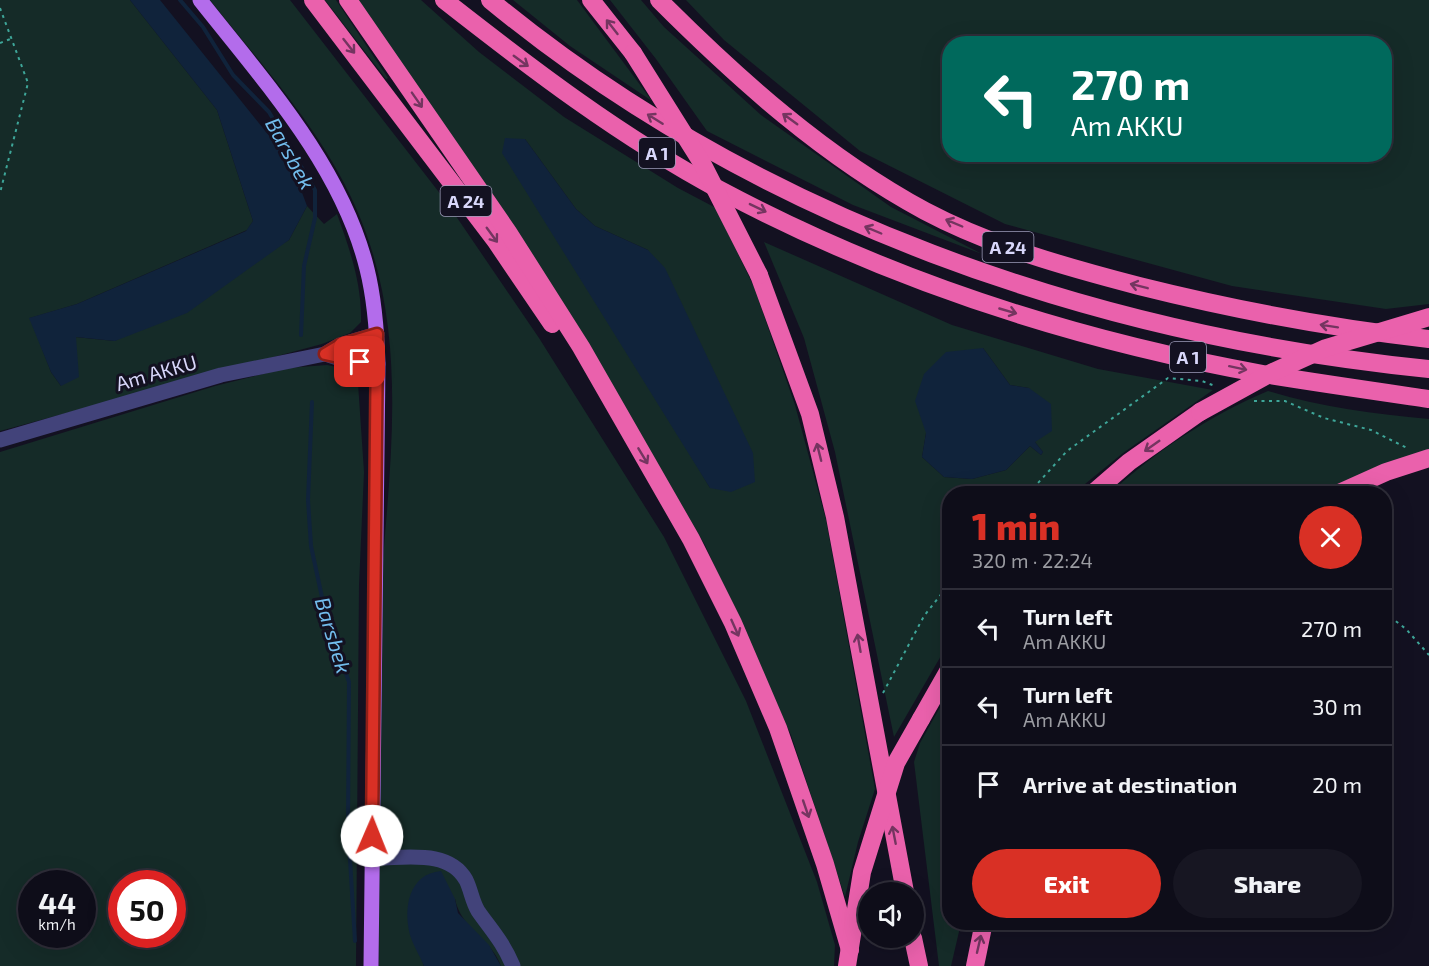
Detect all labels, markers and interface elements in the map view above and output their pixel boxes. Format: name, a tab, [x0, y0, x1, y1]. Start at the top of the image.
one-way arrow	[605, 19, 618, 35]
one-way arrow	[342, 38, 355, 54]
one-way arrow	[512, 55, 528, 68]
text: 270 m	[1071, 58, 1190, 108]
icon: left	[972, 60, 1050, 138]
one-way arrow	[411, 92, 423, 108]
text: Am AKKU	[1071, 109, 1184, 141]
water label: Barsbek	[261, 113, 321, 193]
one-way arrow	[646, 113, 663, 126]
one-way arrow	[782, 113, 798, 126]
road number: A 1	[639, 138, 675, 168]
road number: A 24	[440, 186, 492, 216]
one-way arrow	[748, 203, 766, 215]
one-way arrow	[946, 217, 964, 228]
one-way arrow	[865, 224, 883, 235]
one-way arrow	[485, 227, 498, 243]
road number: A 24	[982, 232, 1034, 262]
one-way arrow	[1130, 279, 1149, 291]
one-way arrow	[998, 306, 1017, 317]
one-way arrow	[1320, 320, 1340, 331]
pin	[334, 336, 385, 387]
road number: A 1	[1170, 342, 1206, 372]
icon: arrive	[343, 345, 376, 378]
street label: Am AKKU	[113, 349, 199, 395]
one-way arrow	[1227, 363, 1247, 374]
one-way arrow	[1144, 440, 1160, 452]
one-way arrow	[813, 443, 825, 462]
one-way arrow	[638, 447, 650, 464]
text: 1 min	[972, 504, 1060, 547]
button: close	[1299, 506, 1362, 569]
text: 320 m · 22:24	[972, 548, 1093, 572]
water label: Barsbek	[311, 594, 357, 676]
text: Turn left	[1023, 603, 1112, 629]
icon: left	[972, 612, 1005, 645]
text: 270 m	[1301, 615, 1362, 641]
one-way arrow	[730, 618, 742, 636]
text: Am AKKU	[1023, 629, 1106, 653]
one-way arrow	[853, 634, 864, 654]
text: Turn left	[1023, 681, 1112, 707]
icon: left	[972, 690, 1005, 723]
text: 30 m	[1312, 693, 1362, 719]
text: Am AKKU	[1023, 707, 1106, 731]
icon: arrive	[972, 768, 1005, 801]
text: Arrive at destination	[1023, 771, 1237, 797]
text: 20 m	[1312, 771, 1362, 797]
one-way arrow	[802, 799, 813, 818]
position arrow	[340, 804, 404, 868]
one-way arrow	[888, 826, 899, 845]
button: Exit	[972, 849, 1161, 918]
button: Share	[1173, 849, 1362, 918]
speed limit sign: 50	[108, 870, 186, 948]
map controls	[858, 882, 924, 948]
button: sound	[858, 882, 924, 948]
text: 44	[38, 884, 76, 920]
text: km/h	[38, 915, 76, 933]
one-way arrow	[974, 935, 986, 954]

